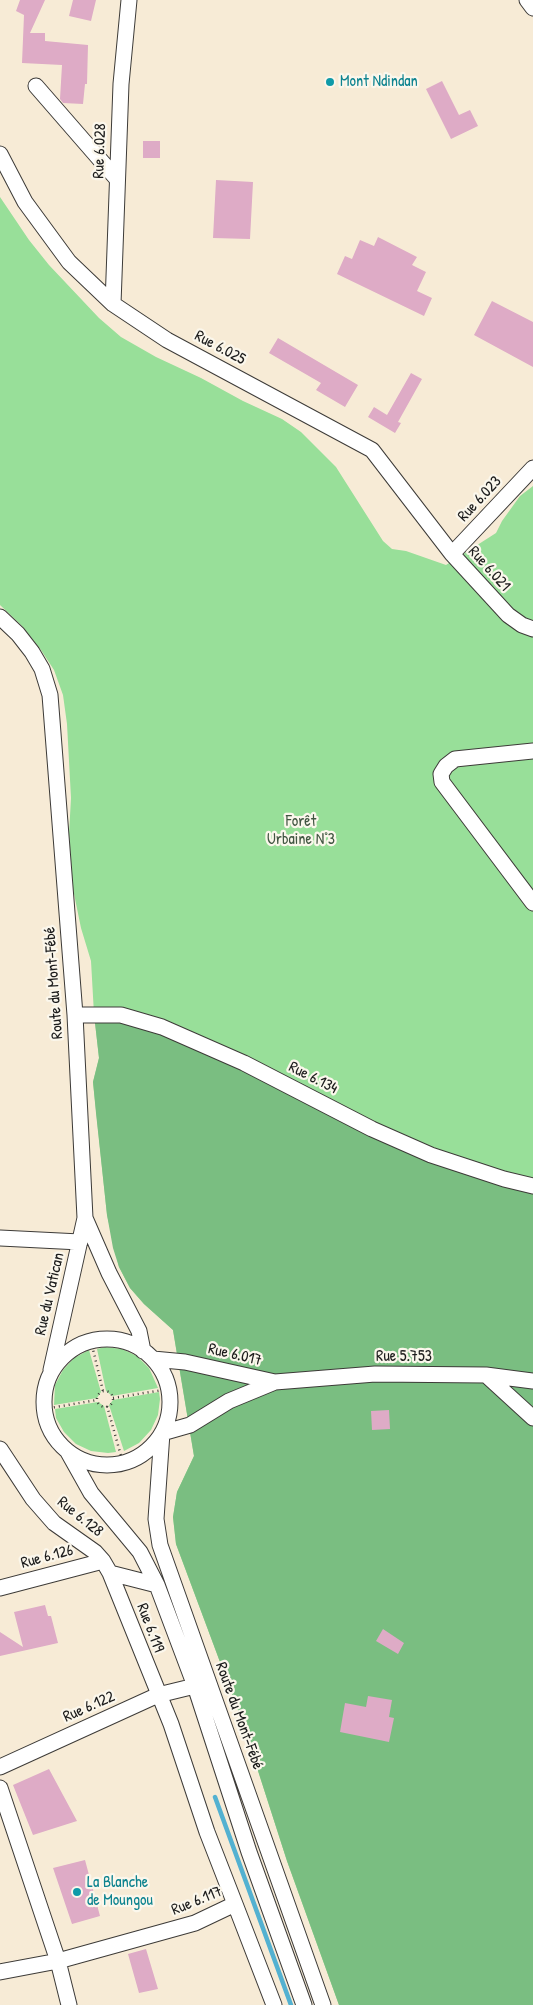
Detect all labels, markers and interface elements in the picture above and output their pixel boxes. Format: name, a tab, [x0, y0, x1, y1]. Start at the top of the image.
place label: Mont Ndindan	[340, 72, 418, 92]
marker: Mont Ndindan	[324, 76, 336, 88]
street label: Rue 6.028	[89, 123, 111, 179]
street label: Rue 6.025	[191, 327, 249, 369]
street label: Rue 6.023	[454, 472, 506, 526]
street label: Rue 6.021	[464, 543, 514, 595]
park label: Forêt Urbaine N°3	[267, 812, 335, 850]
street label: Route du Mont-Fébé	[41, 926, 67, 1040]
street label: Rue 6.134	[285, 1058, 341, 1098]
street label: Rue du Vatican	[31, 1251, 69, 1337]
street label: Rue 6.017	[206, 1340, 264, 1370]
street label: Rue 5.753	[376, 1347, 432, 1367]
street label: Rue 6.128	[53, 1493, 107, 1541]
street label: Rue 6.126	[19, 1541, 75, 1573]
street label: Rue 6.119	[132, 1601, 168, 1655]
street label: Route du Mont-Fébé	[211, 1660, 267, 1772]
street label: Rue 6.122	[60, 1687, 118, 1727]
place label: La Blanche de Moungou	[87, 1873, 153, 1911]
street label: Rue 6.117	[169, 1882, 225, 1920]
marker: La Blanche de Moungou	[71, 1886, 83, 1898]

